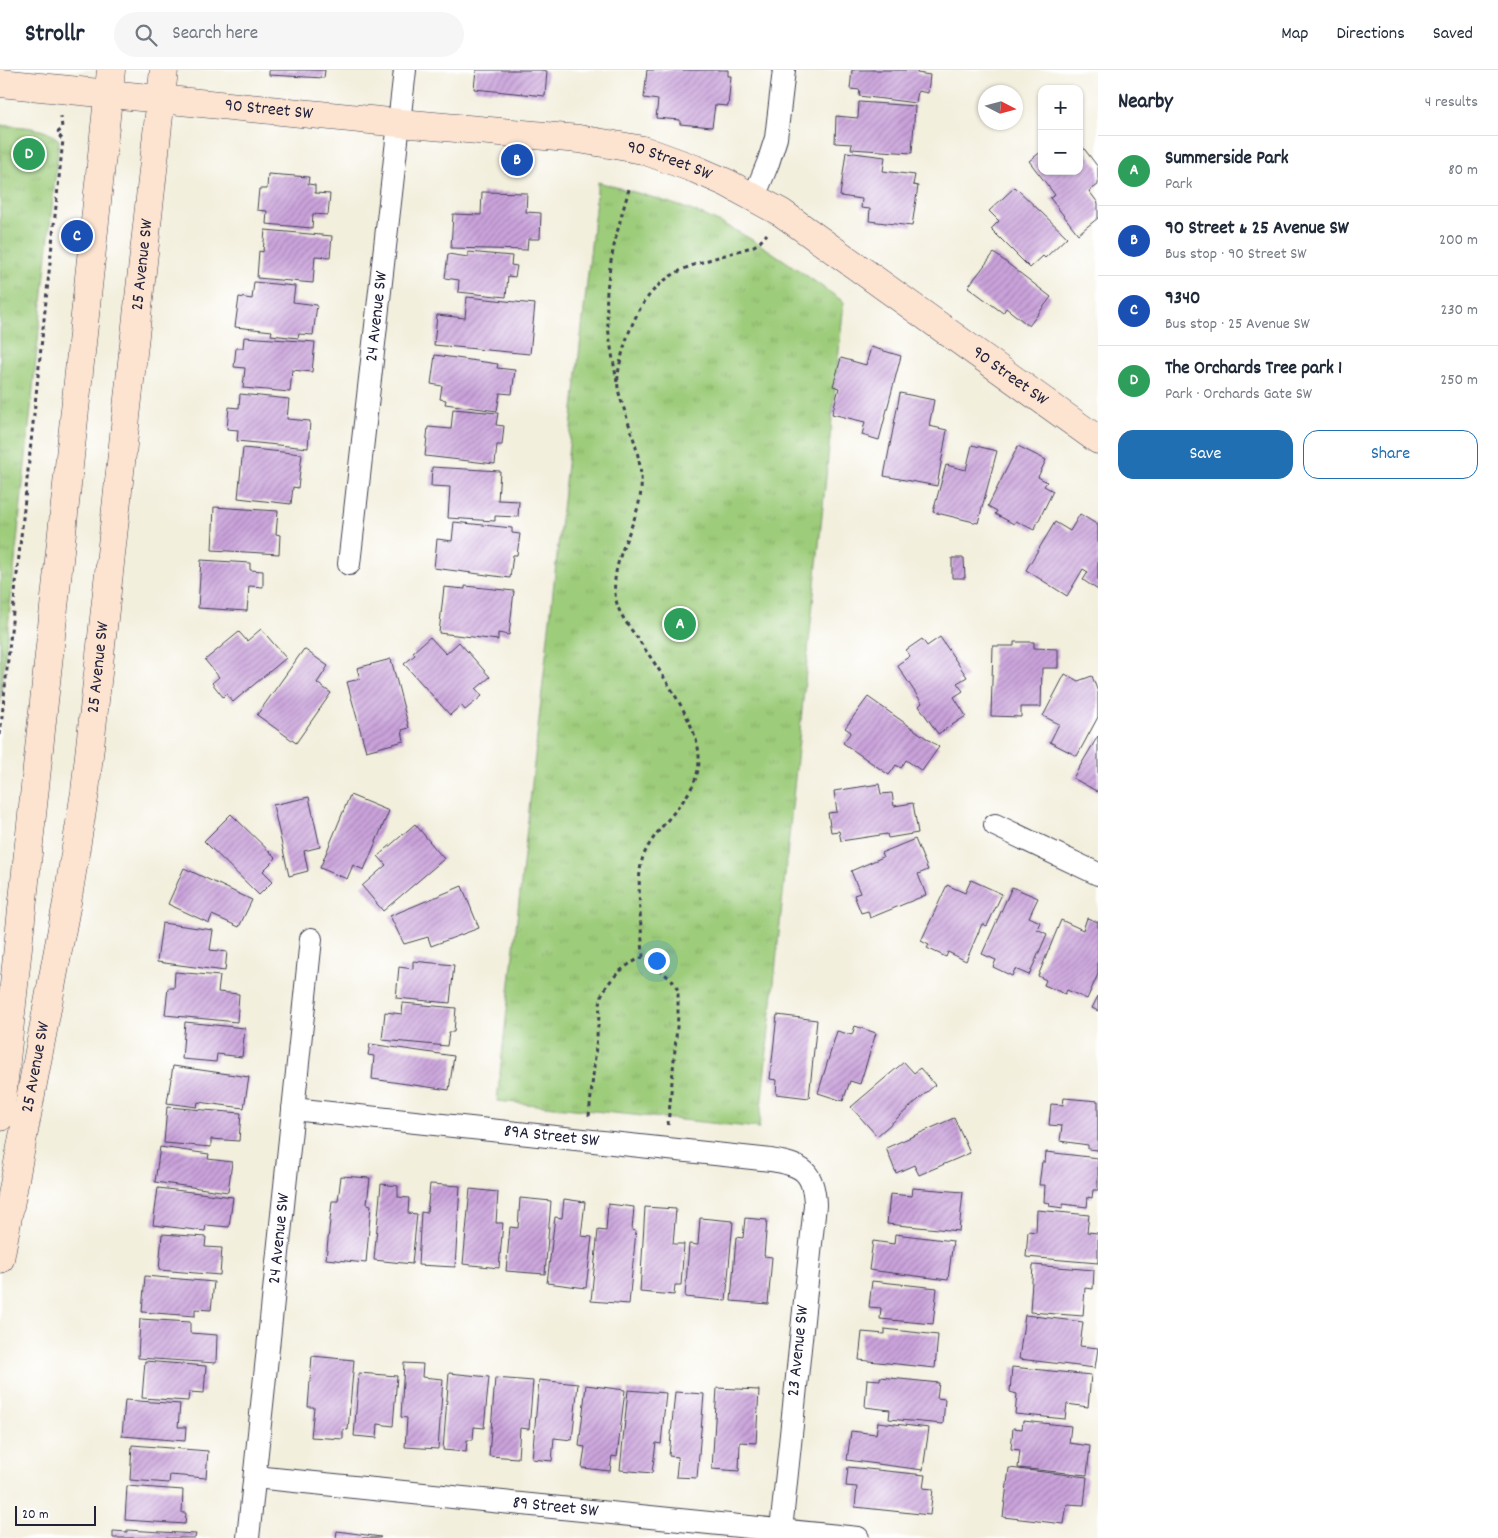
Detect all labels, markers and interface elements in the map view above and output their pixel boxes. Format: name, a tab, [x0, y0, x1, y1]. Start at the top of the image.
search box	[114, 12, 464, 57]
text: Strollr	[25, 18, 84, 52]
icon: search	[132, 21, 160, 49]
text: Search here	[172, 21, 258, 48]
text: Map	[1281, 22, 1308, 47]
text: Directions	[1336, 22, 1405, 47]
text: Saved	[1433, 22, 1473, 47]
north arrow	[978, 85, 1023, 130]
map controls	[1038, 85, 1083, 175]
button: +	[1038, 85, 1083, 130]
text: Nearby	[1118, 88, 1173, 118]
text: 4 results	[1425, 91, 1478, 114]
street label: 90 Street SW	[223, 93, 315, 127]
button: −	[1038, 130, 1083, 175]
pin: D	[13, 135, 45, 173]
street label: 90 Street SW	[625, 135, 716, 188]
pin: B	[501, 141, 533, 179]
text: Summerside Park	[1165, 146, 1289, 173]
text: A	[1130, 159, 1138, 182]
text: 80 m	[1448, 159, 1478, 182]
text: Park	[1165, 173, 1192, 196]
text: 90 Street & 25 Avenue SW	[1165, 216, 1349, 243]
pin: C	[61, 217, 93, 255]
street label: 25 Avenue SW	[125, 217, 160, 312]
text: B	[1130, 229, 1138, 252]
text: 200 m	[1439, 229, 1478, 252]
text: Bus stop · 90 Street SW	[1165, 243, 1307, 266]
street label: 24 Avenue SW	[359, 269, 395, 363]
text: 9340	[1165, 286, 1200, 313]
text: C	[1130, 299, 1138, 322]
text: 230 m	[1441, 299, 1478, 322]
text: Bus stop · 25 Avenue SW	[1165, 313, 1310, 336]
street label: 90 Street SW	[967, 341, 1053, 413]
text: The Orchards Tree park 1	[1165, 356, 1342, 383]
text: D	[1130, 369, 1138, 392]
text: 250 m	[1440, 369, 1478, 392]
text: Park · Orchards Gate SW	[1165, 383, 1312, 406]
button: Save	[1118, 430, 1293, 479]
button: Share	[1303, 430, 1478, 479]
pin: A	[664, 605, 696, 643]
street label: 25 Avenue SW	[81, 620, 116, 715]
your location	[644, 948, 670, 974]
street label: 25 Avenue SW	[15, 1019, 57, 1115]
street label: 89A Street SW	[503, 1119, 601, 1154]
street label: 24 Avenue SW	[262, 1191, 297, 1285]
street label: 23 Avenue SW	[782, 1303, 816, 1398]
street label: 89 Street SW	[512, 1491, 600, 1524]
scale bar	[15, 1503, 96, 1526]
text: 20 m	[22, 1505, 49, 1525]

